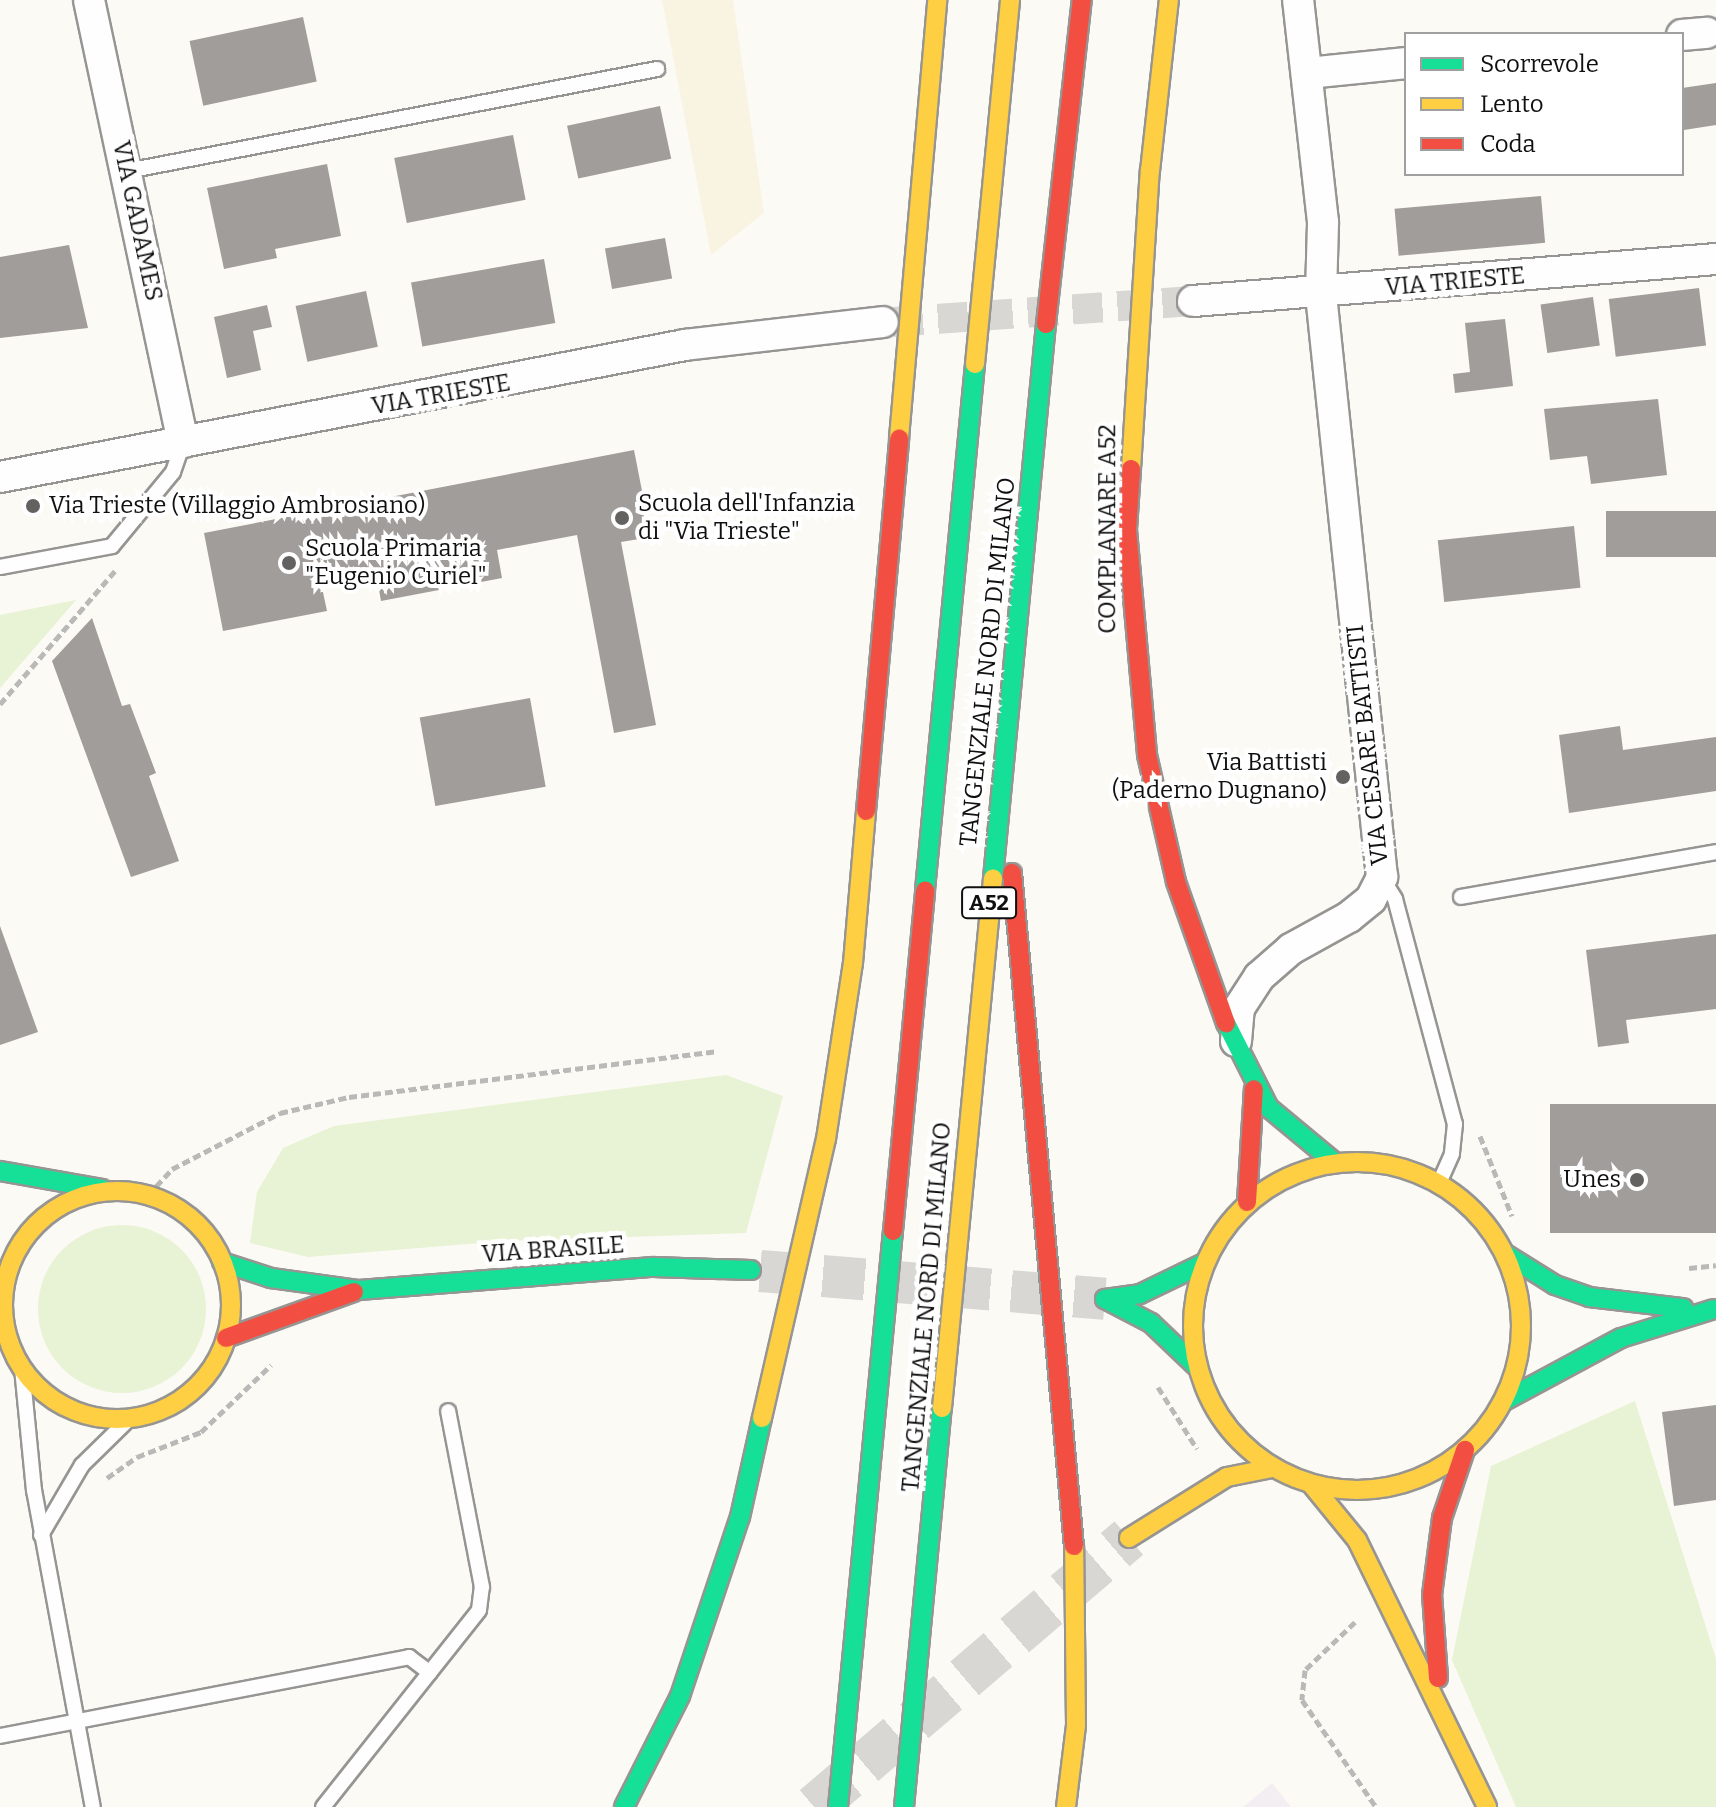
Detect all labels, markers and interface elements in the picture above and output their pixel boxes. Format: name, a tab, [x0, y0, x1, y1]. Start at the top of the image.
legend	[1404, 32, 1684, 176]
text: Scorrevole	[1480, 50, 1599, 78]
text: Lento	[1480, 90, 1543, 118]
text: Coda	[1480, 130, 1536, 158]
street label: VIA GADAMES	[106, 138, 168, 304]
street label: VIA TRIESTE	[1384, 262, 1526, 302]
street label: VIA TRIESTE	[369, 369, 513, 421]
street label: COMPLANARE A52	[1094, 424, 1122, 634]
street label: TANGENZIALE NORD DI MILANO	[954, 476, 1022, 848]
place label: Scuola dell'Infanzia di "Via Trieste"	[638, 490, 855, 546]
place label: Via Trieste (Villaggio Ambrosiano)	[49, 492, 425, 520]
marker: Via Trieste (Villaggio Ambrosiano)	[24, 497, 42, 515]
marker: Scuola dell'Infanzia di "Via Trieste"	[613, 509, 631, 527]
place label: Scuola Primaria "Eugenio Curiel"	[305, 535, 487, 591]
marker: Scuola Primaria "Eugenio Curiel"	[280, 554, 298, 572]
street label: VIA CESARE BATTISTI	[1341, 623, 1395, 867]
place label: Via Battisti (Paderno Dugnano)	[1112, 749, 1327, 805]
marker: Via Battisti (Paderno Dugnano)	[1334, 768, 1352, 786]
road number: A52	[961, 885, 1017, 921]
street label: TANGENZIALE NORD DI MILANO	[896, 1121, 958, 1493]
place label: Unes	[1563, 1166, 1621, 1194]
marker: Unes	[1628, 1171, 1646, 1189]
street label: VIA BRASILE	[481, 1231, 625, 1269]

